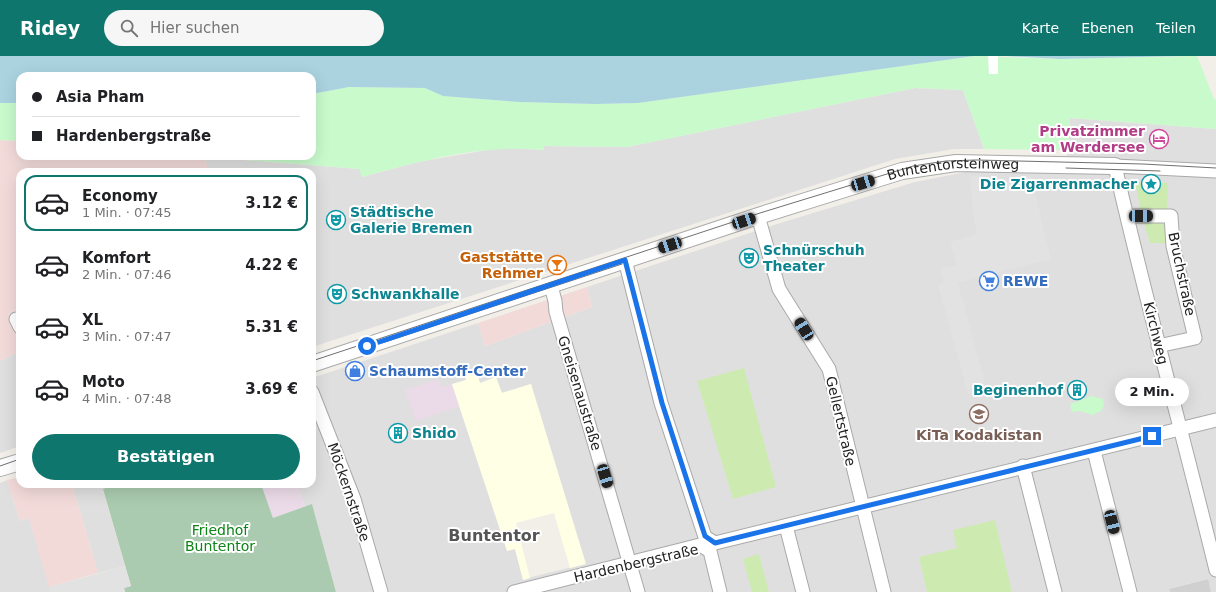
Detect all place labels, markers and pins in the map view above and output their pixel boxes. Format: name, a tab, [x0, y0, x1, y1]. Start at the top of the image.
place label: Privatzimmer am Werdersee	[1031, 123, 1145, 155]
hotel icon: Privatzimmer am Werdersee	[1148, 128, 1170, 150]
place icon: Die Zigarrenmacher	[1140, 173, 1162, 195]
place label: Die Zigarrenmacher	[980, 176, 1137, 192]
place label: Städtische Galerie Bremen	[350, 204, 472, 236]
theatre icon: Städtische Galerie Bremen	[325, 209, 347, 231]
place label: Schnürschuh Theater	[763, 242, 865, 274]
theatre icon: Schnürschuh Theater	[738, 247, 760, 269]
place label: Gaststätte Rehmer	[460, 249, 543, 281]
bar icon: Gaststätte Rehmer	[546, 254, 568, 276]
supermarket icon: REWE	[978, 270, 1000, 292]
place label: REWE	[1003, 273, 1048, 289]
theatre icon: Schwankhalle	[326, 283, 348, 305]
place label: Schwankhalle	[351, 286, 460, 302]
shop icon: Schaumstoff-Center	[344, 360, 366, 382]
place label: Schaumstoff-Center	[369, 363, 526, 379]
building icon: Beginenhof	[1066, 379, 1088, 401]
place label: Beginenhof	[973, 382, 1064, 398]
school or university icon: KiTa Kodakistan	[968, 403, 990, 425]
building icon: Shido	[387, 422, 409, 444]
place label: Shido	[412, 425, 457, 441]
place label: KiTa Kodakistan	[916, 427, 1042, 443]

